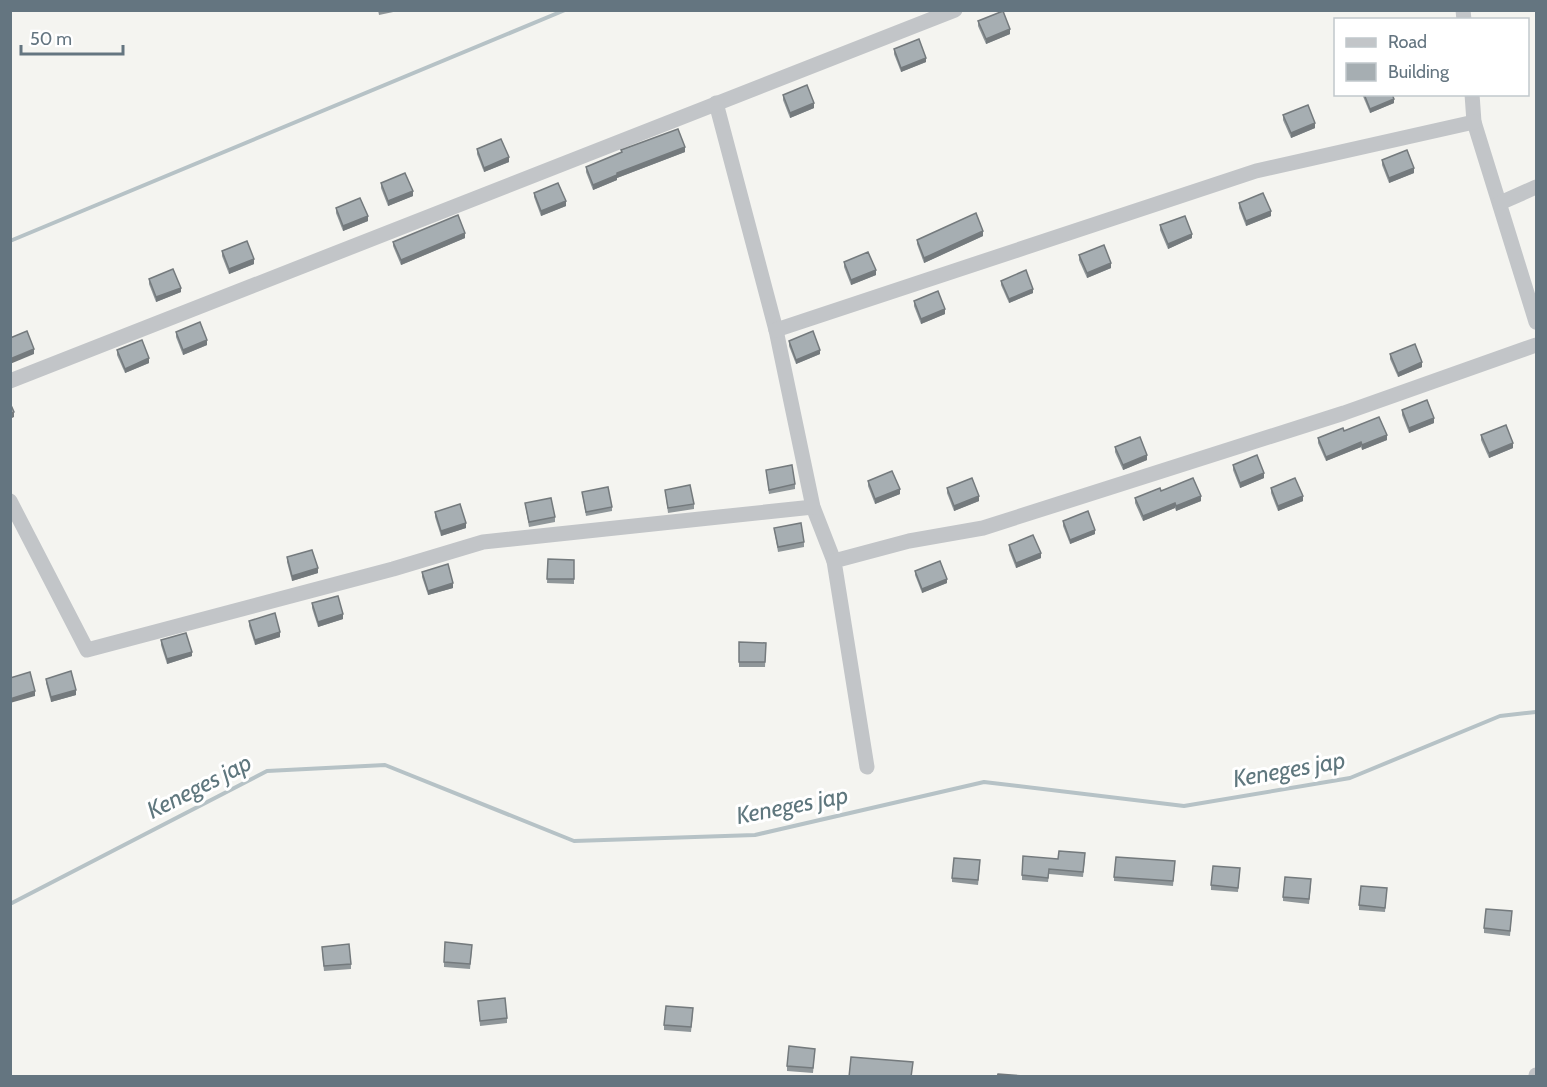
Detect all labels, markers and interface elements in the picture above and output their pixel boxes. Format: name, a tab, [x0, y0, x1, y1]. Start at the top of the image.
scale bar	[21, 18, 123, 56]
legend	[1334, 18, 1529, 96]
text: 50 m	[30, 28, 72, 50]
text: Road	[1388, 31, 1427, 53]
text: Building	[1388, 61, 1450, 83]
water label: Keneges jap	[1231, 745, 1347, 793]
water label: Keneges jap	[142, 747, 256, 825]
water label: Keneges jap	[734, 780, 850, 830]

